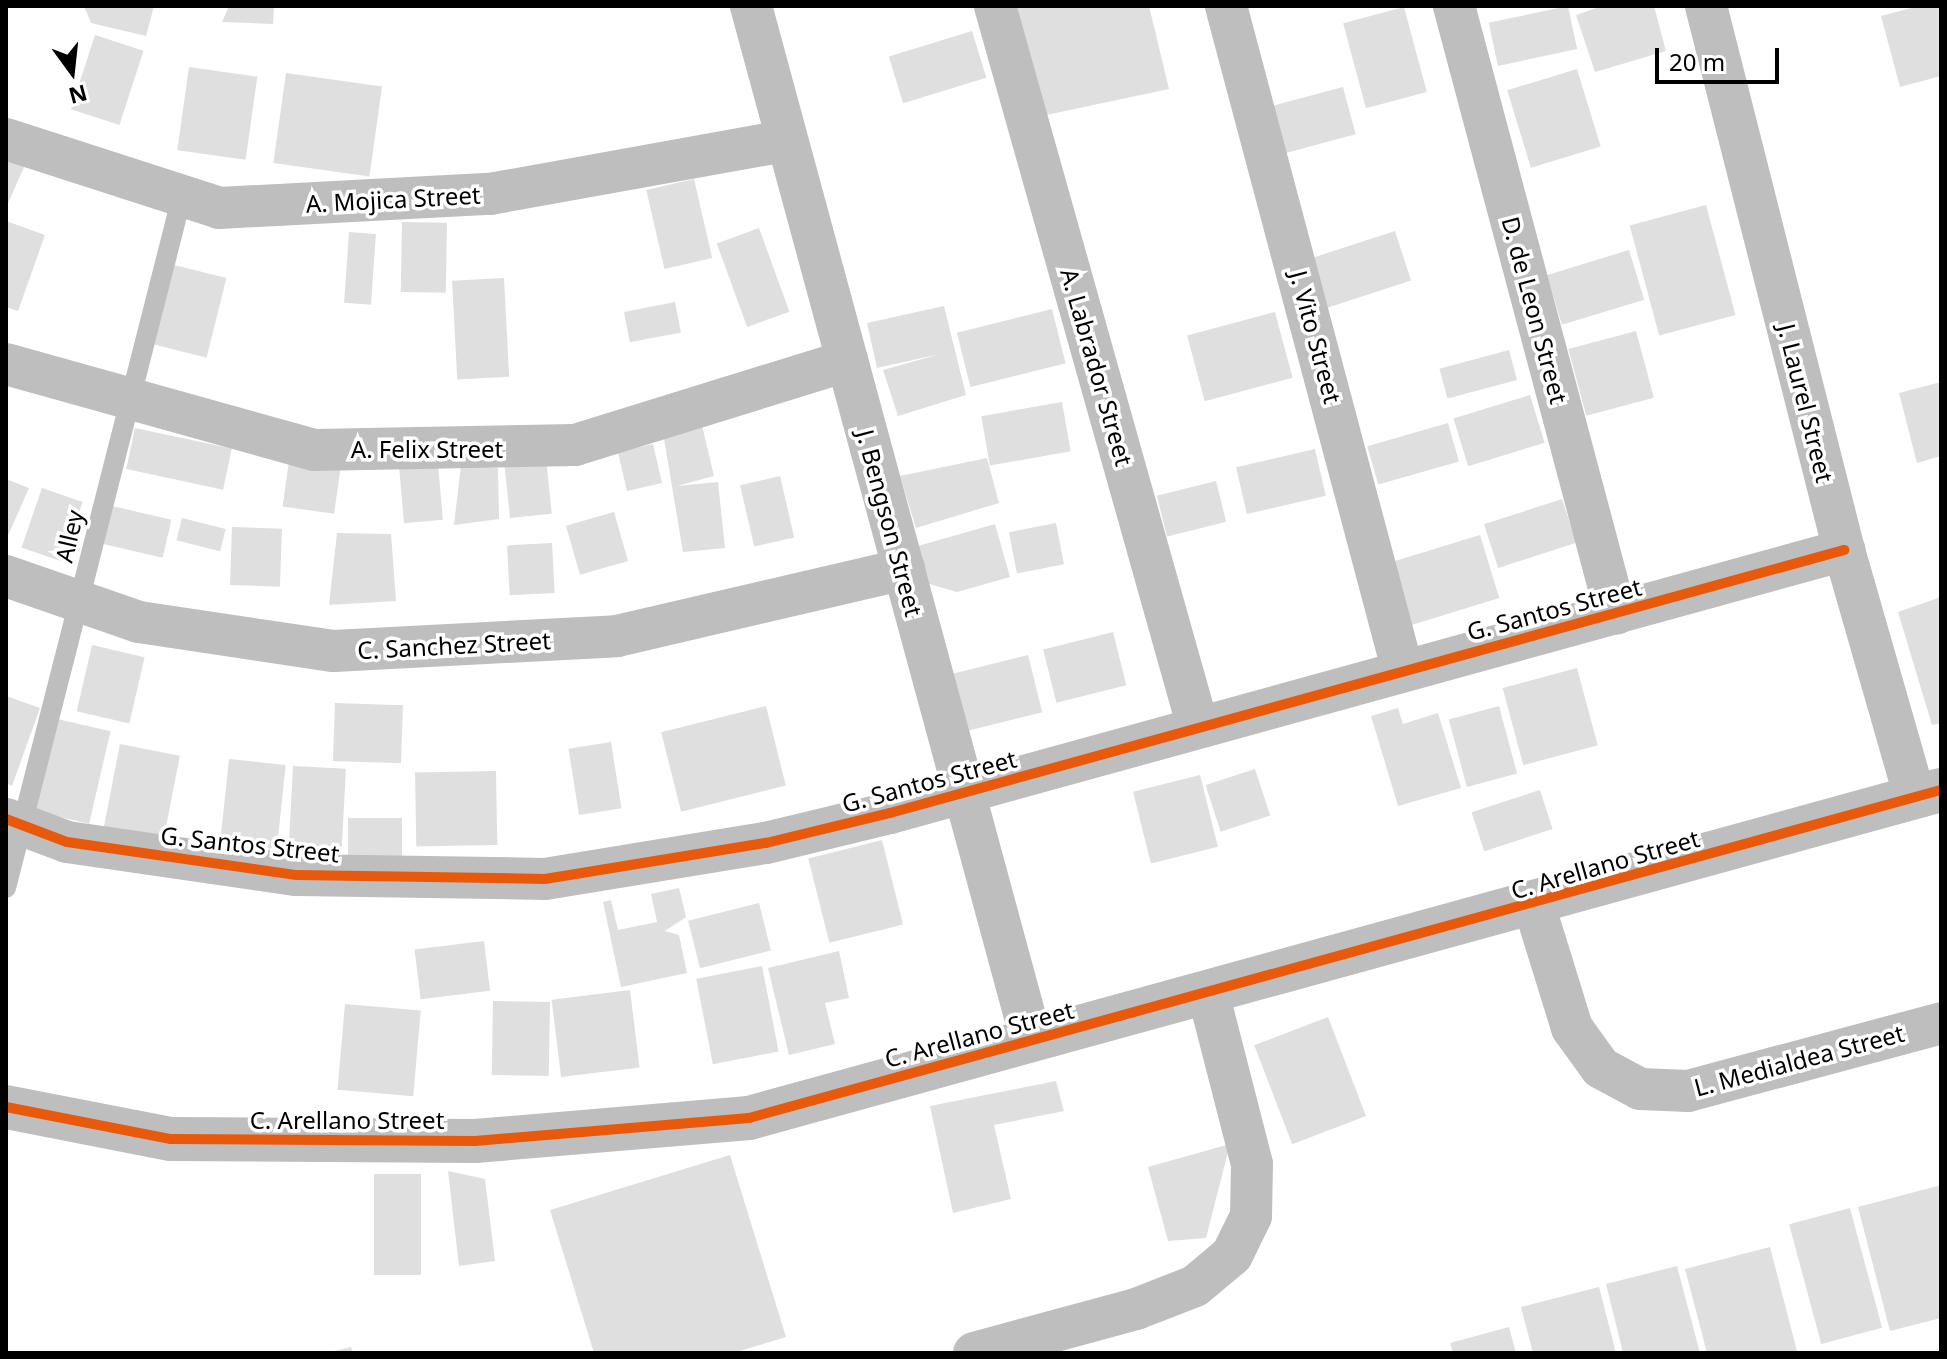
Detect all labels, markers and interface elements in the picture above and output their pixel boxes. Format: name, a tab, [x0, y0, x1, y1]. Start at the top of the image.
north arrow	[32, 32, 112, 112]
scale bar	[1659, 32, 1783, 82]
text: 20 m	[1669, 45, 1725, 78]
text: N	[66, 78, 91, 112]
street label: A. Mojica Street	[305, 180, 481, 218]
street label: D. de Leon Street	[1496, 213, 1574, 407]
street label: A. Labrador Street	[1055, 265, 1139, 469]
street label: J. Vito Street	[1284, 267, 1348, 407]
street label: J. Laurel Street	[1772, 321, 1840, 485]
street label: J. Bengson Street	[851, 427, 929, 619]
street label: A. Felix Street	[351, 435, 503, 463]
street label: Alley	[49, 507, 89, 565]
street label: G. Santos Street	[1464, 572, 1644, 646]
street label: C. Sanchez Street	[357, 626, 551, 664]
street label: G. Santos Street	[839, 744, 1019, 818]
street label: G. Santos Street	[159, 820, 341, 868]
street label: C. Arellano Street	[1508, 823, 1702, 905]
street label: C. Arellano Street	[881, 995, 1077, 1073]
street label: L. Medialdea Street	[1691, 1018, 1907, 1102]
street label: C. Arellano Street	[250, 1106, 444, 1134]

